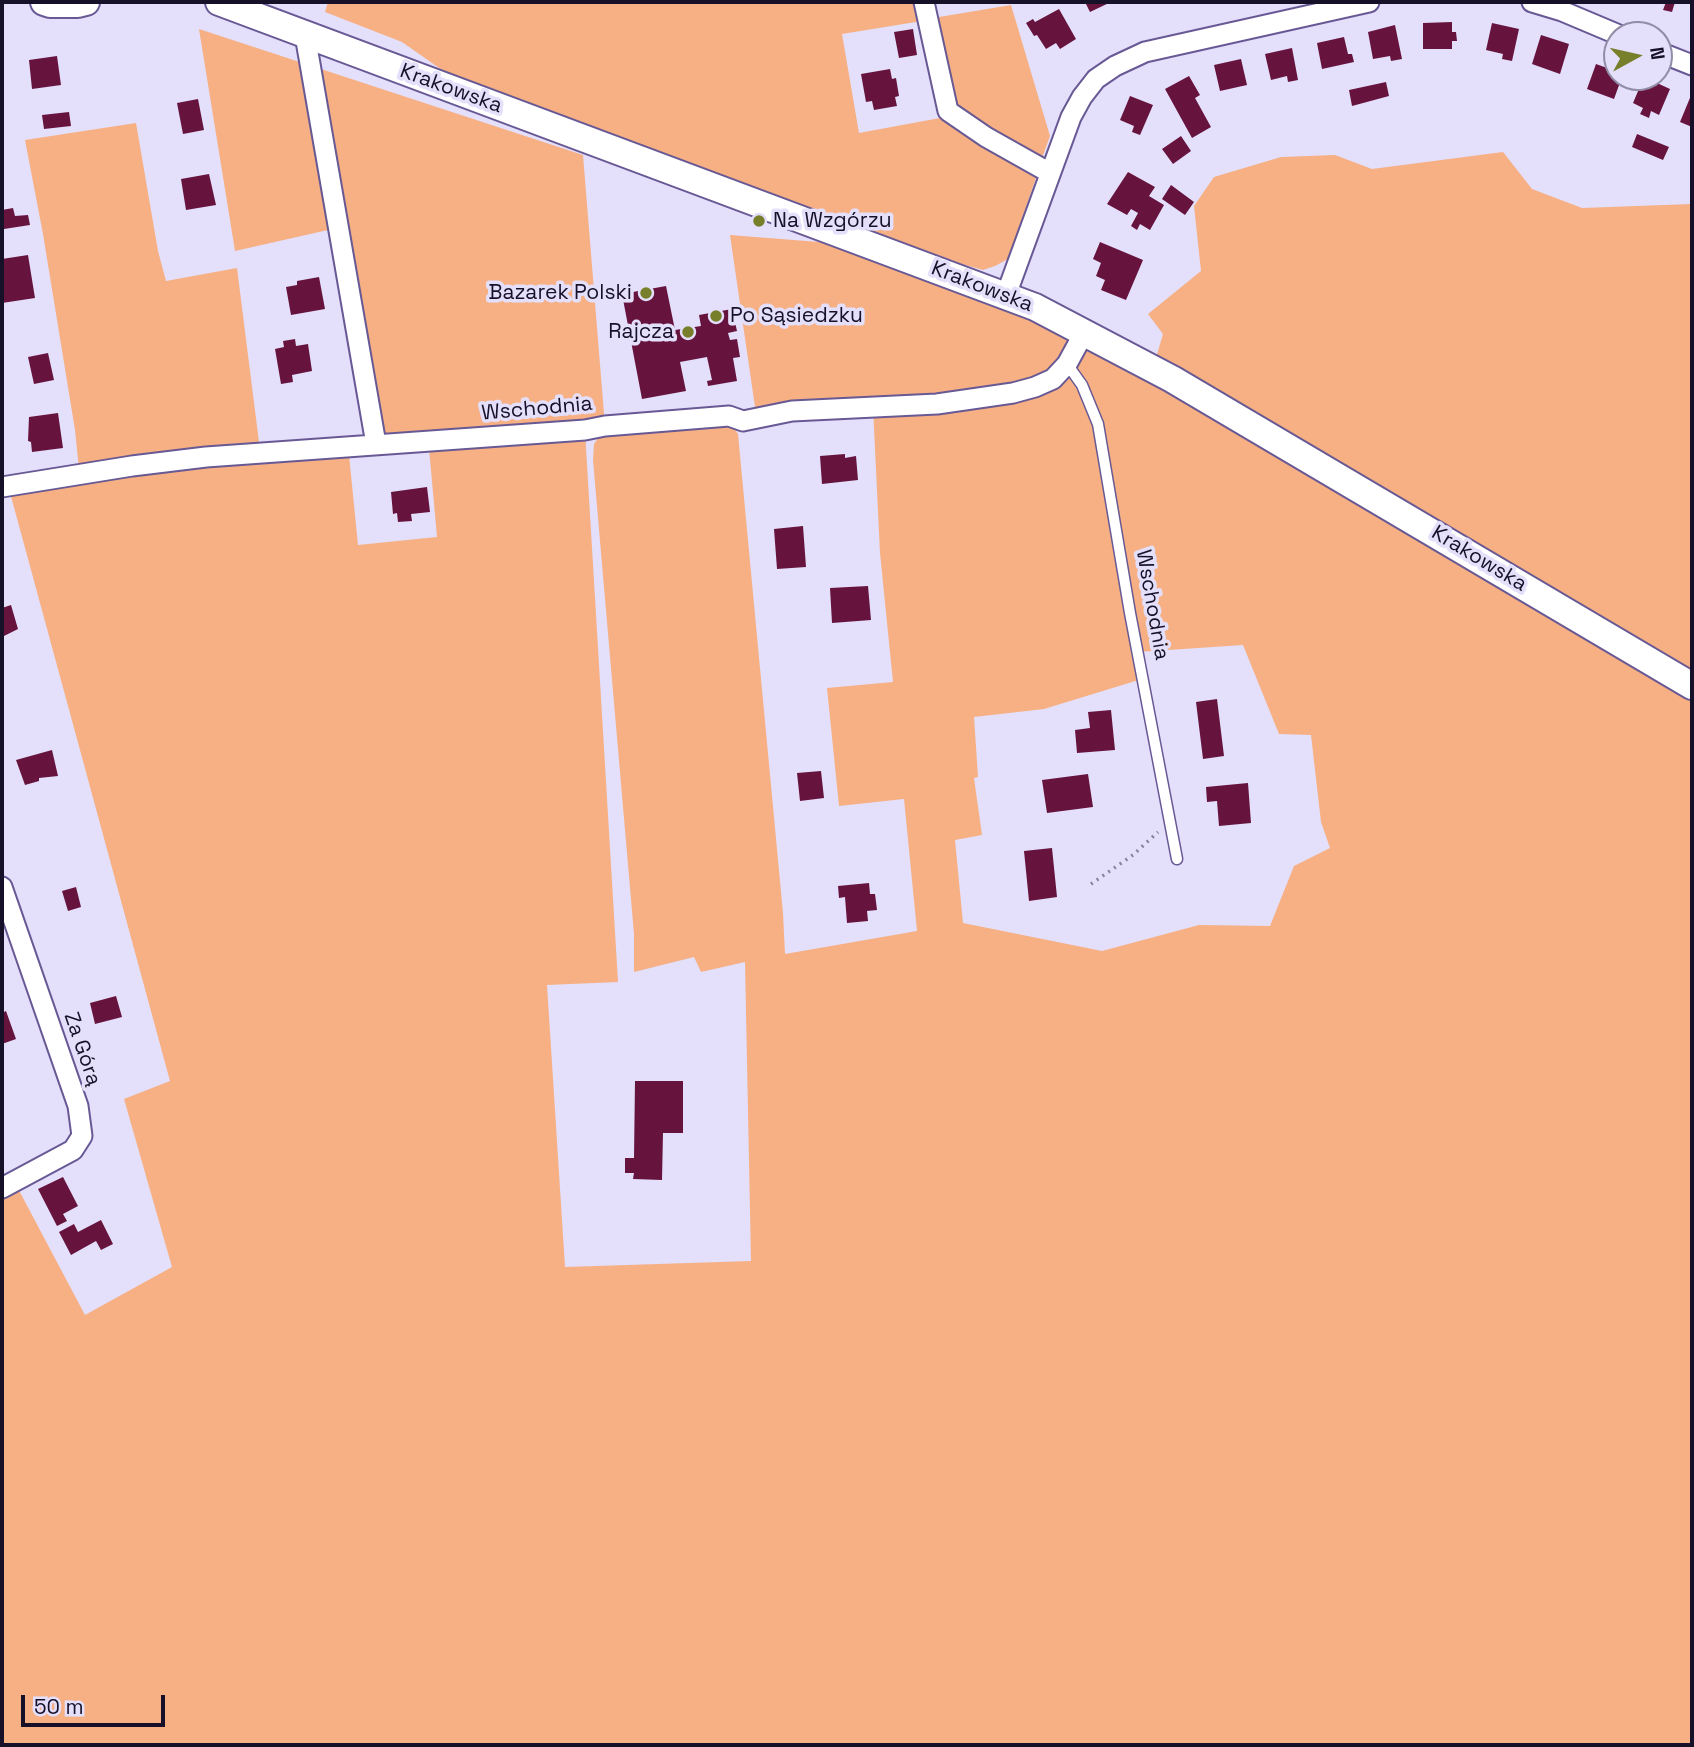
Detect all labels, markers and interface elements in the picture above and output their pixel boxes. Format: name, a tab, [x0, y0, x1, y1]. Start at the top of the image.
north arrow	[1603, 21, 1673, 91]
text: N	[1644, 45, 1671, 61]
street label: Krakowska	[396, 59, 506, 119]
place label: Na Wzgórzu	[773, 208, 891, 234]
marker: Na Wzgórzu	[751, 213, 767, 229]
street label: Krakowska	[928, 256, 1036, 318]
place label: Bazarek Polski	[489, 280, 632, 306]
marker: Bazarek Polski	[638, 285, 654, 301]
place label: Po Sąsiedzku	[730, 303, 863, 329]
marker: Po Sąsiedzku	[708, 308, 724, 324]
place label: Rajcza	[608, 319, 674, 345]
marker: Rajcza	[680, 324, 696, 340]
street label: Wschodnia	[480, 392, 594, 426]
street label: Krakowska	[1427, 521, 1531, 597]
street label: Wschodnia	[1130, 548, 1174, 662]
street label: Za Górą	[58, 1009, 106, 1089]
scale bar	[24, 1680, 168, 1724]
text: 50 m	[34, 1693, 84, 1720]

